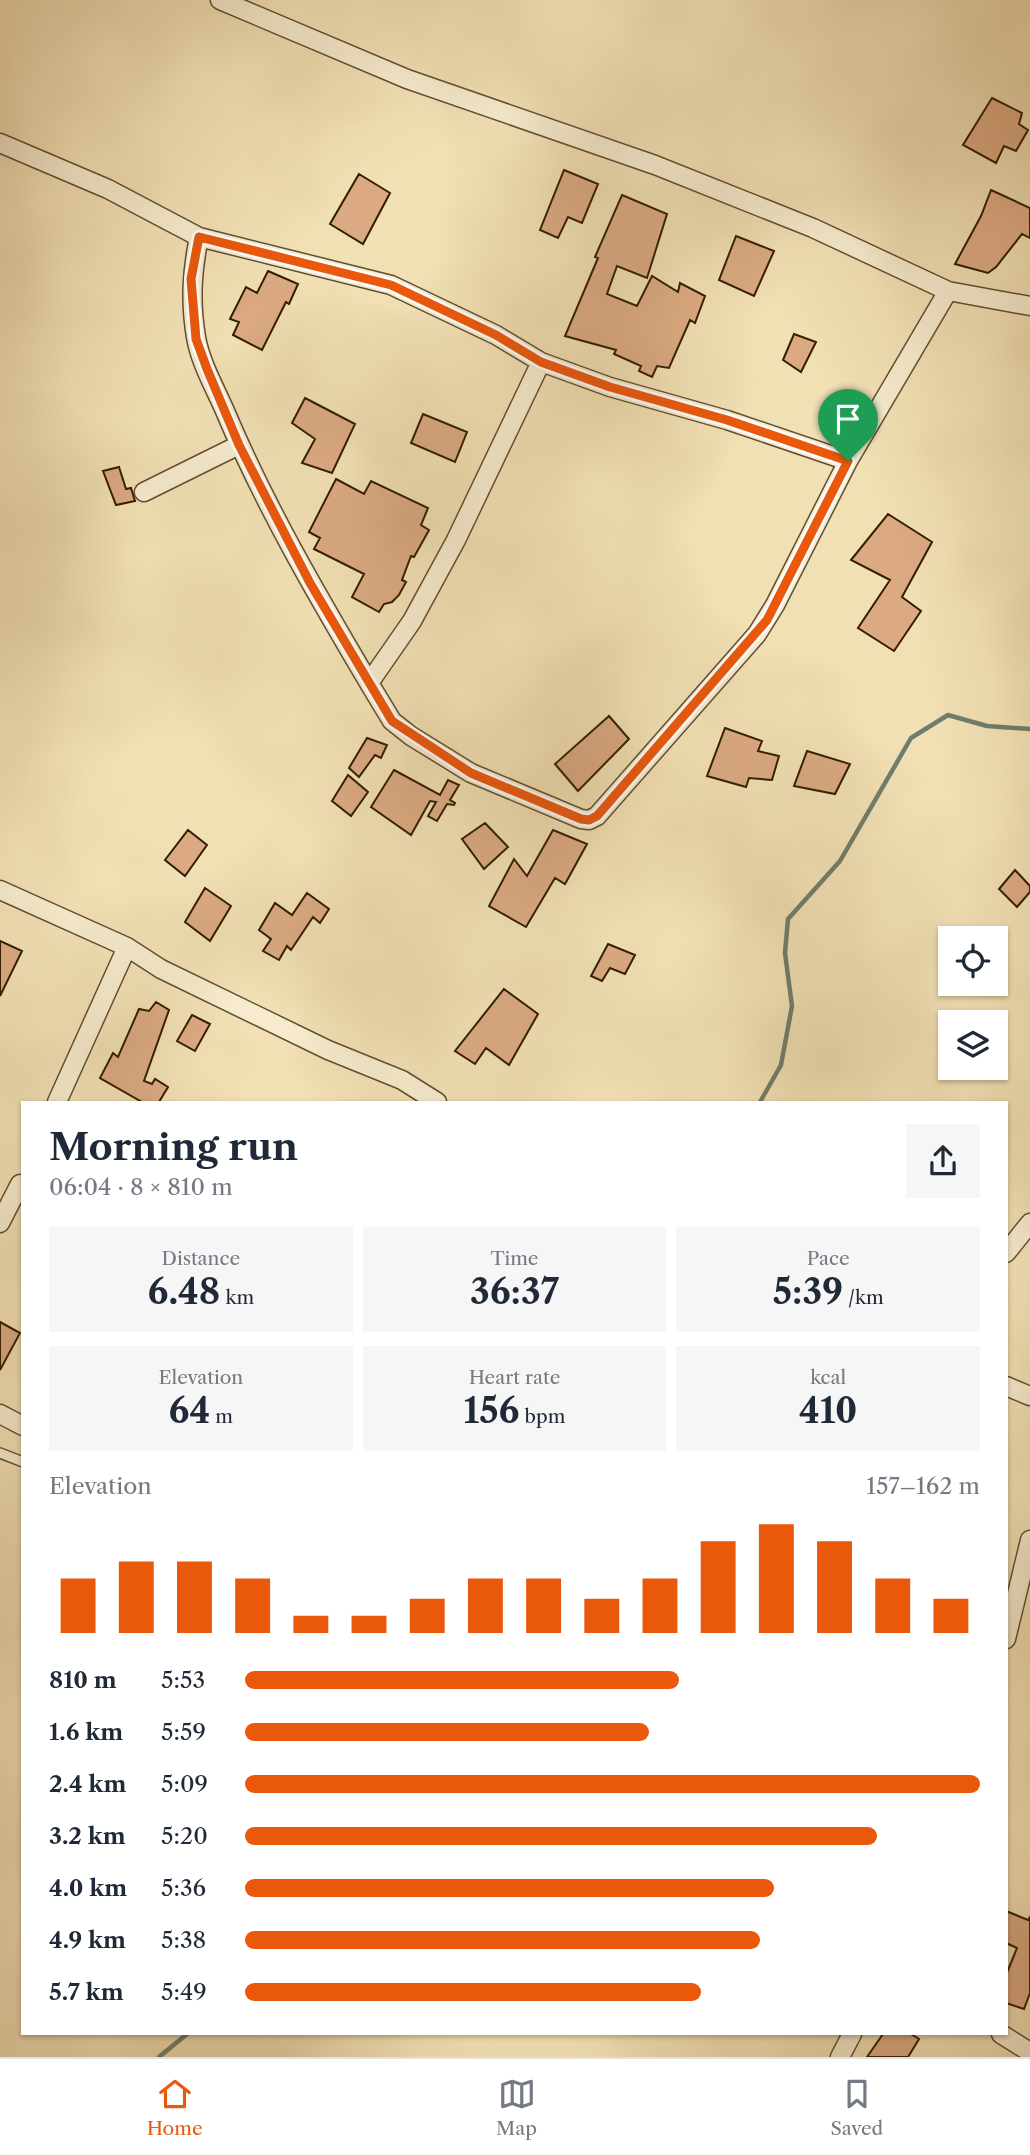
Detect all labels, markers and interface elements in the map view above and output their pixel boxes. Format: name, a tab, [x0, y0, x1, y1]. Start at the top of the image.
pin	[818, 389, 878, 461]
icon: arrive	[829, 400, 867, 438]
map controls	[938, 926, 1008, 1080]
button: locate	[938, 926, 1008, 996]
button: layers	[938, 1010, 1008, 1080]
text: Morning run	[49, 1123, 298, 1170]
button: share	[906, 1124, 980, 1198]
text: 06:04 · 8 × 810 m	[49, 1173, 233, 1201]
text: Distance	[162, 1247, 240, 1270]
text: Time	[490, 1247, 539, 1270]
text: Pace	[807, 1247, 850, 1270]
text: 6.48	[148, 1270, 220, 1313]
text: 36:37	[470, 1270, 559, 1313]
text: 5:39	[773, 1270, 843, 1313]
text: km	[220, 1286, 254, 1309]
text: /km	[843, 1286, 884, 1309]
text: Elevation	[158, 1366, 243, 1389]
text: Heart rate	[469, 1366, 560, 1389]
text: kcal	[810, 1366, 846, 1389]
text: 64	[169, 1389, 210, 1432]
text: 156	[464, 1389, 520, 1432]
text: 410	[799, 1389, 857, 1432]
text: m	[210, 1405, 233, 1428]
text: bpm	[520, 1405, 565, 1428]
text: Elevation	[49, 1472, 152, 1500]
text: 157–162 m	[866, 1472, 980, 1500]
text: 810 m	[49, 1666, 117, 1694]
text: 5:53	[161, 1666, 205, 1694]
text: 1.6 km	[49, 1718, 123, 1746]
text: 5:59	[161, 1718, 206, 1746]
text: 2.4 km	[49, 1770, 126, 1798]
text: 5:09	[161, 1770, 208, 1798]
text: 3.2 km	[49, 1822, 126, 1850]
text: 5:20	[161, 1822, 208, 1850]
text: 4.0 km	[49, 1874, 127, 1902]
text: 5:36	[161, 1874, 206, 1902]
text: 4.9 km	[49, 1926, 126, 1954]
text: 5:38	[161, 1926, 206, 1954]
text: 5.7 km	[49, 1978, 124, 2006]
text: 5:49	[161, 1978, 207, 2006]
tab: Home	[147, 2075, 203, 2140]
tab: Map	[496, 2075, 537, 2140]
tab: Saved	[830, 2075, 883, 2140]

